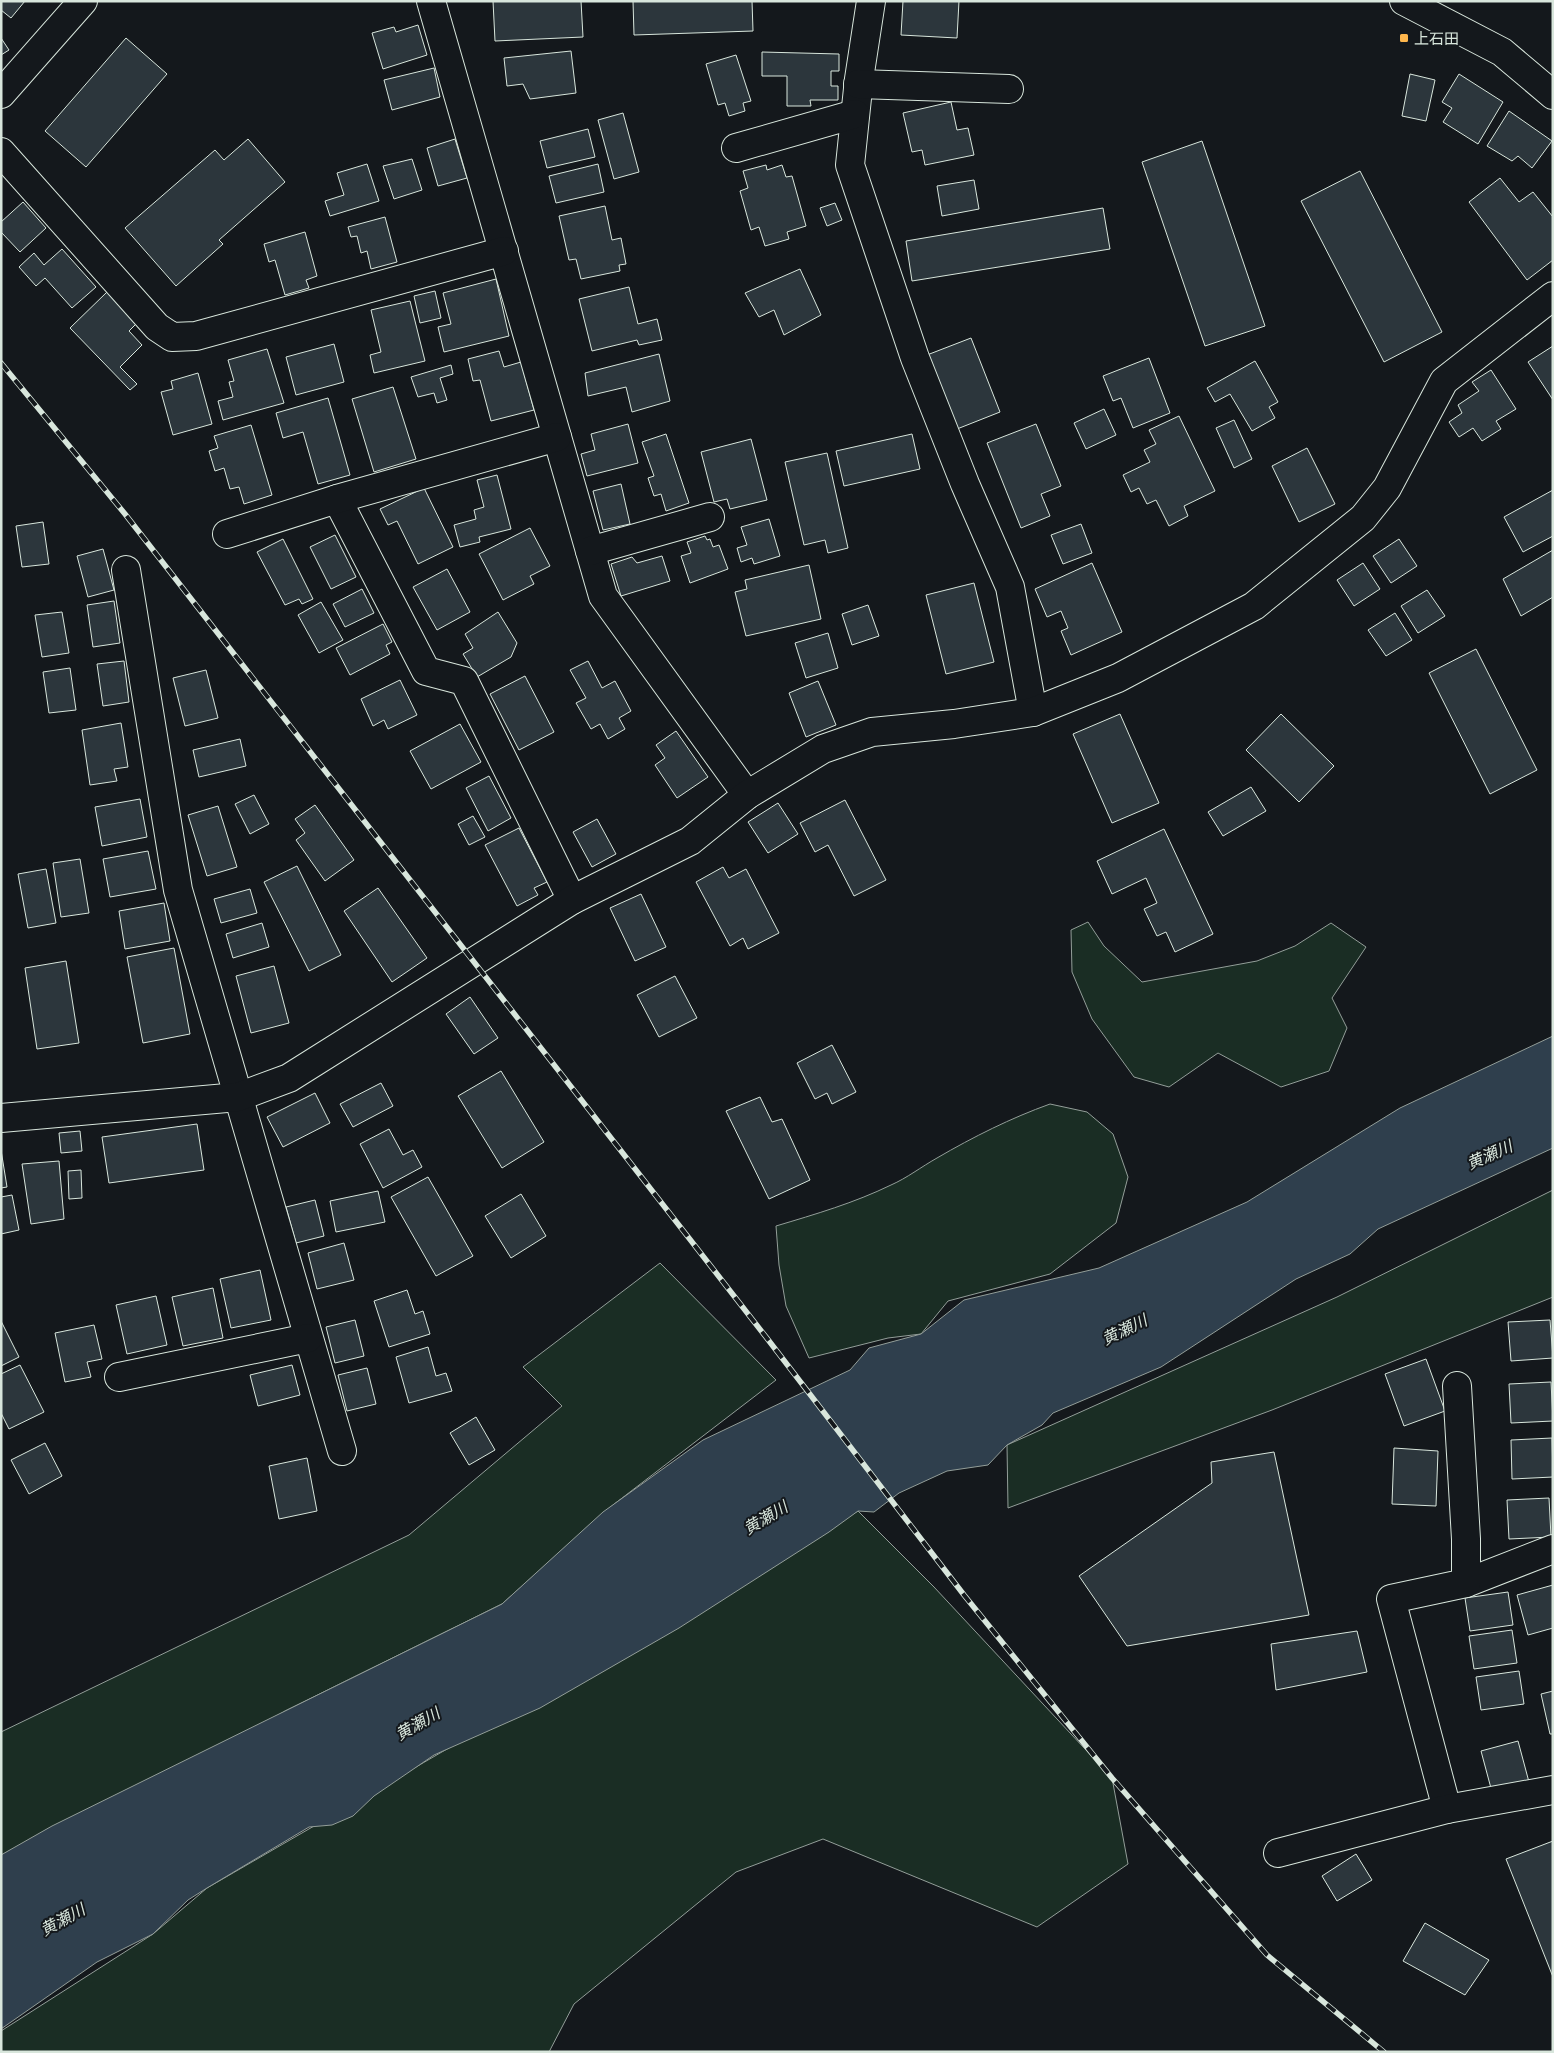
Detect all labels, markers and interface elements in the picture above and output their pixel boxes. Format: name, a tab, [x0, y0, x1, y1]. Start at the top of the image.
place label: 上石田	[1414, 29, 1459, 47]
marker: 上石田	[1398, 32, 1410, 44]
water label: 黄瀬川	[1463, 1135, 1517, 1172]
water label: 黄瀬川	[1098, 1309, 1152, 1348]
water label: 黄瀬川	[740, 1495, 792, 1538]
water label: 黄瀬川	[391, 1702, 444, 1743]
water label: 黄瀬川	[36, 1898, 89, 1939]

